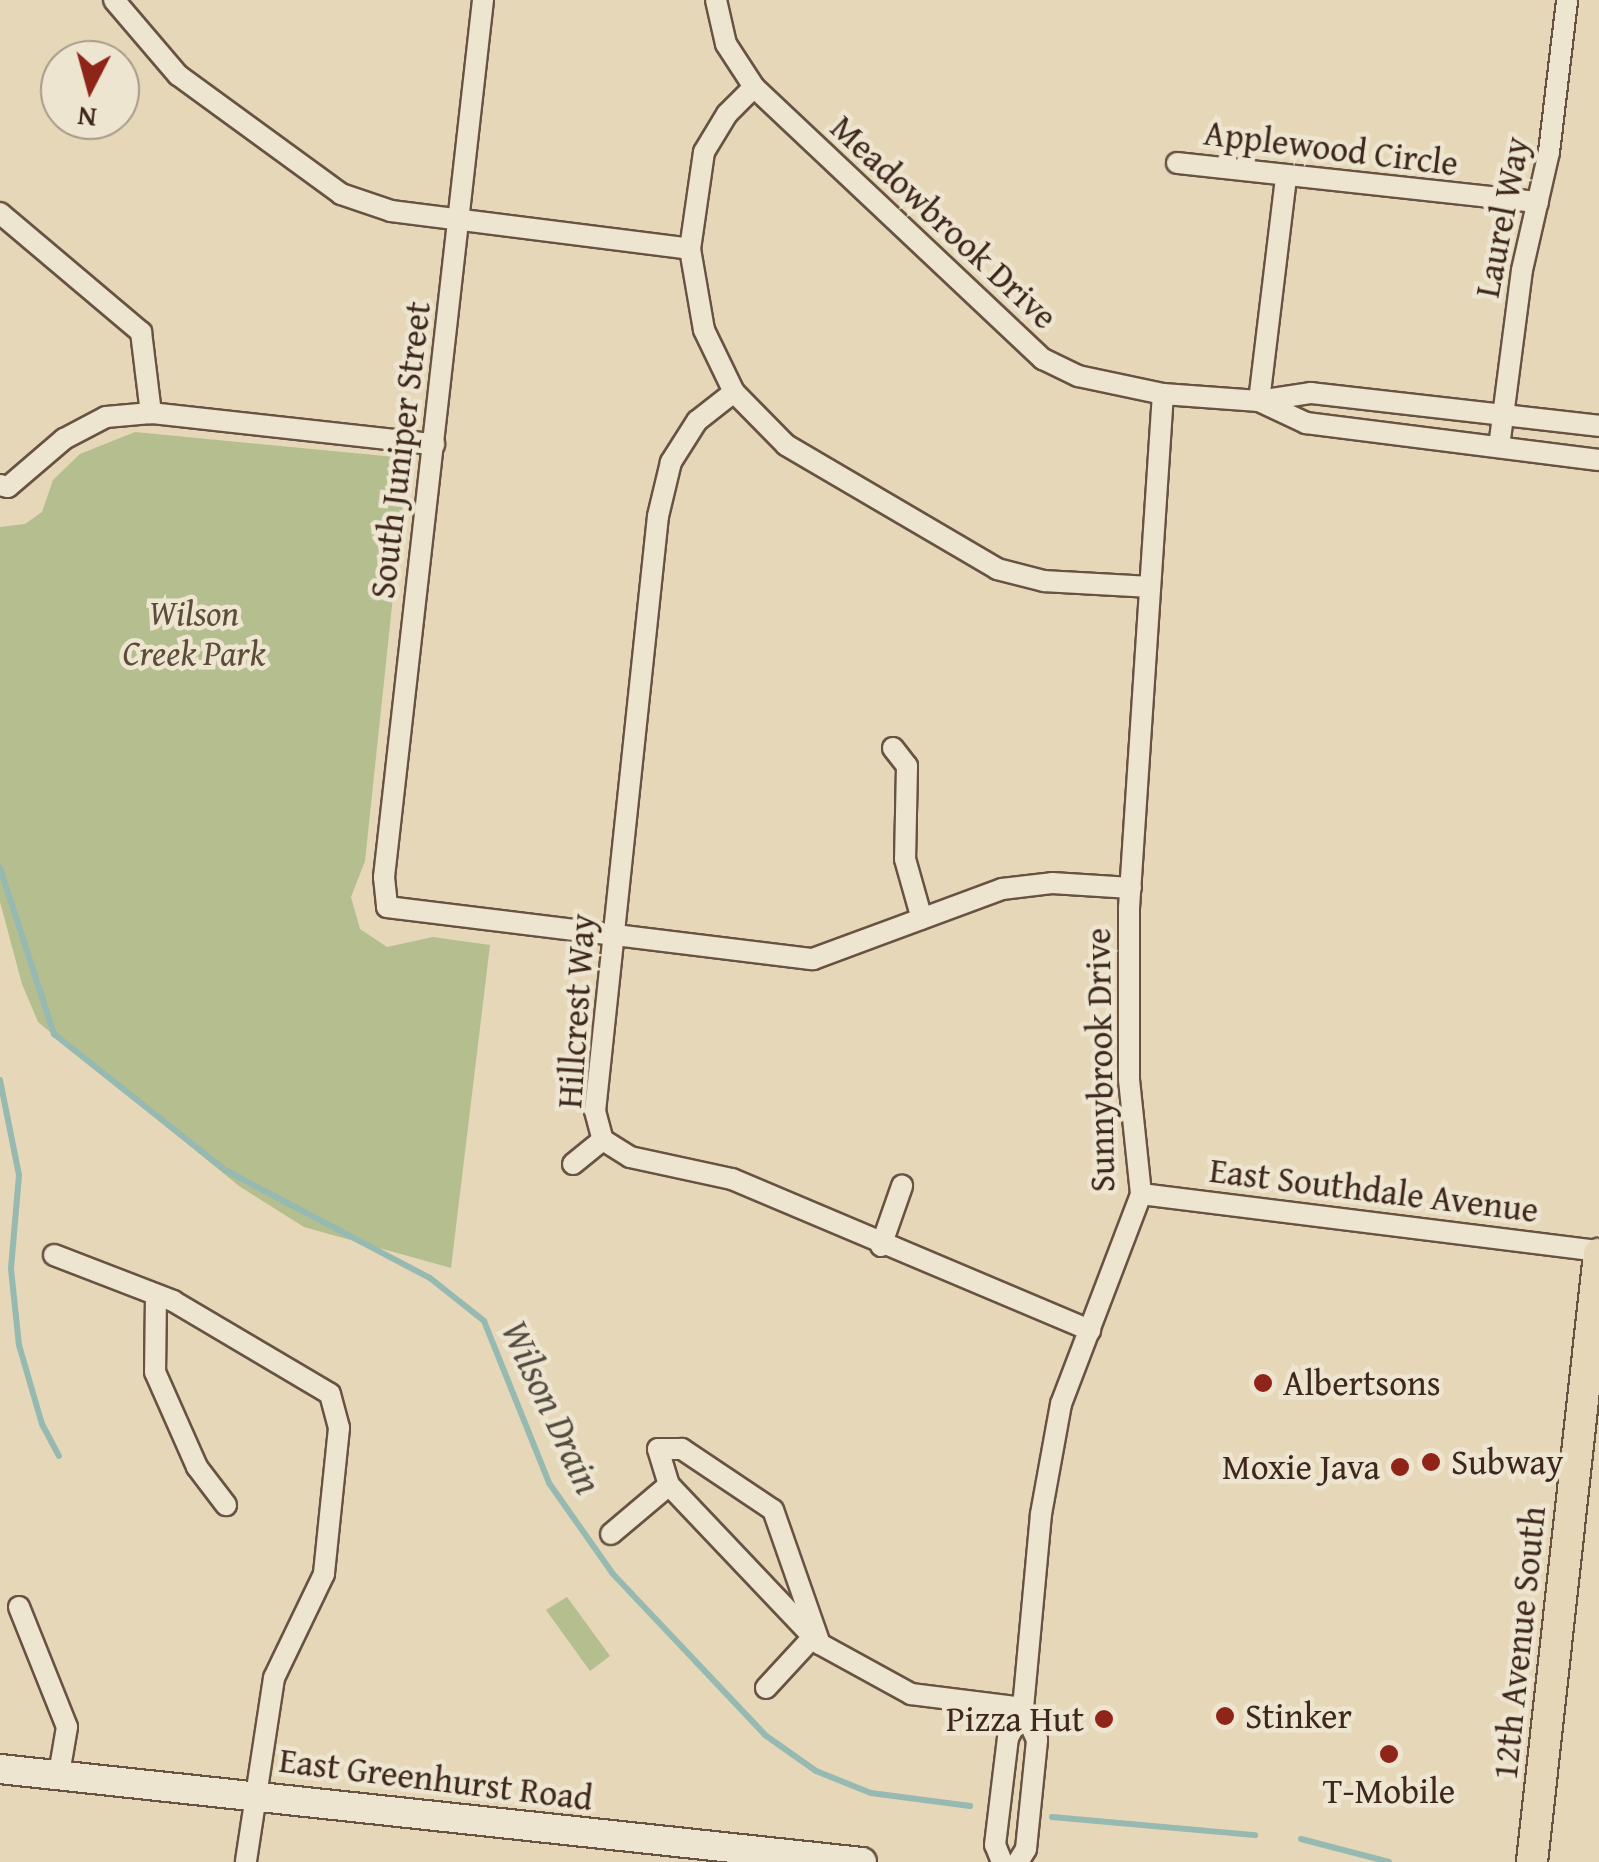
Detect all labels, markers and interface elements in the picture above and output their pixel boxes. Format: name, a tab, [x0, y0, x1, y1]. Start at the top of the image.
north arrow	[40, 40, 140, 140]
text: N	[76, 97, 98, 140]
street label: Meadowbrook Drive	[822, 106, 1066, 338]
street label: Applewood Circle	[1202, 112, 1460, 184]
street label: Laurel Way	[1466, 133, 1538, 301]
street label: South Juniper Street	[361, 299, 439, 601]
park label: Wilson Creek Park	[123, 592, 265, 674]
street label: Hillcrest Way	[548, 912, 604, 1110]
street label: Sunnybrook Drive	[1077, 927, 1123, 1193]
street label: East Southdale Avenue	[1207, 1149, 1541, 1231]
water label: Wilson Drain	[492, 1313, 612, 1501]
place label: Albertsons	[1283, 1362, 1441, 1404]
marker: Albertsons	[1252, 1372, 1274, 1394]
place label: Subway	[1451, 1441, 1563, 1483]
place label: Moxie Java	[1222, 1446, 1380, 1488]
marker: Subway	[1420, 1451, 1442, 1473]
marker: Moxie Java	[1389, 1456, 1411, 1478]
street label: 12th Avenue South	[1484, 1504, 1554, 1782]
place label: Stinker	[1245, 1695, 1352, 1737]
place label: Pizza Hut	[946, 1698, 1084, 1740]
marker: Stinker	[1214, 1705, 1236, 1727]
marker: Pizza Hut	[1093, 1708, 1115, 1730]
street label: East Greenhurst Road	[277, 1739, 595, 1819]
marker: T-Mobile	[1378, 1743, 1400, 1765]
place label: T-Mobile	[1323, 1770, 1455, 1812]

